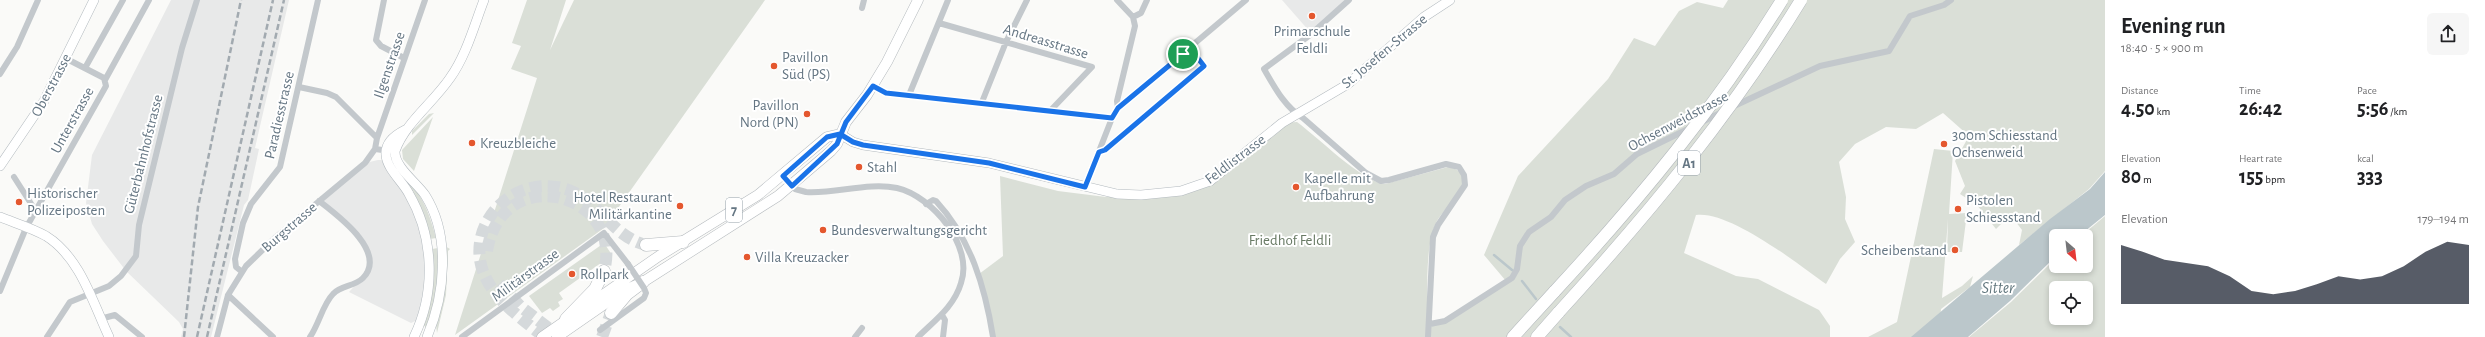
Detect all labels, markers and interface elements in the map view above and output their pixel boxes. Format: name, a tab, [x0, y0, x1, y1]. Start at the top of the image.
marker: Primarschule Feldli	[1307, 11, 1317, 21]
street label: St. Josefen-Strasse	[1339, 11, 1430, 91]
button: share	[2427, 13, 2469, 55]
text: Evening run	[2121, 15, 2226, 37]
street label: Andreasstrasse	[1001, 21, 1090, 62]
place label: Primarschule Feldli	[1273, 24, 1351, 56]
street label: Ilgenstrasse	[371, 30, 408, 101]
pin	[1166, 37, 1200, 71]
text: 18:40 · 5 × 900 m	[2121, 42, 2203, 55]
icon: arrive	[1172, 43, 1194, 65]
place label: Pavillon Süd (PS)	[782, 50, 831, 82]
street label: Oberstrasse	[29, 51, 74, 119]
marker: Pavillon Süd (PS)	[769, 61, 779, 71]
street label: Paradiesstrasse	[262, 70, 297, 160]
street label: Unterstrasse	[48, 85, 97, 156]
text: Distance	[2121, 85, 2158, 96]
text: Time	[2239, 85, 2261, 96]
text: Pace	[2357, 85, 2377, 96]
street label: Ochsenweidstrasse	[1626, 89, 1731, 154]
street label: Güterbahnhofstrasse	[121, 93, 166, 215]
place label: Pavillon Nord (PN)	[740, 98, 799, 130]
text: 4.50	[2121, 99, 2155, 119]
text: 26:42	[2239, 99, 2282, 119]
text: 5:56	[2357, 99, 2389, 119]
text: km	[2155, 106, 2170, 117]
text: /km	[2389, 106, 2407, 117]
marker: Pavillon Nord (PN)	[802, 109, 812, 119]
place label: 300m Schiesstand Ochsenweid	[1952, 128, 2058, 160]
street label: Feldlistrasse	[1202, 132, 1269, 187]
place label: Kreuzbleiche	[480, 136, 556, 151]
marker: Kreuzbleiche	[467, 138, 477, 148]
marker: 300m Schiesstand Ochsenweid	[1939, 139, 1949, 149]
road number: A1	[1678, 151, 1700, 175]
text: Elevation	[2121, 153, 2161, 164]
text: Heart rate	[2239, 153, 2282, 164]
text: kcal	[2357, 153, 2374, 164]
place label: Stahl	[867, 160, 897, 175]
marker: Stahl	[854, 162, 864, 172]
text: 80	[2121, 167, 2141, 187]
text: 155	[2239, 167, 2263, 187]
text: 333	[2357, 167, 2383, 187]
place label: Kapelle mit Aufbahrung	[1304, 171, 1375, 203]
text: m	[2141, 174, 2152, 185]
text: bpm	[2263, 174, 2285, 185]
marker: Kapelle mit Aufbahrung	[1291, 182, 1301, 192]
place label: Historischer Polizeiposten	[27, 186, 105, 218]
place label: Hotel Restaurant Militärkantine	[574, 190, 672, 222]
place label: Pistolen Schiessstand	[1966, 193, 2041, 225]
marker: Historischer Polizeiposten	[14, 197, 24, 207]
road number: 7	[726, 198, 742, 222]
street label: Burgstrasse	[259, 199, 320, 255]
marker: Hotel Restaurant Militärkantine	[675, 201, 685, 211]
marker: Pistolen Schiessstand	[1953, 204, 1963, 214]
text: Elevation	[2121, 213, 2168, 226]
text: 179–194 m	[2417, 213, 2469, 226]
place label: Bundesverwaltungsgericht	[831, 223, 987, 238]
marker: Bundesverwaltungsgericht	[818, 225, 828, 235]
north arrow	[2049, 229, 2093, 273]
map controls	[2049, 229, 2093, 325]
park label: Friedhof Feldli	[1249, 233, 1331, 248]
place label: Scheibenstand	[1861, 243, 1947, 258]
marker: Scheibenstand	[1950, 245, 1960, 255]
street label: Militärstrasse	[489, 246, 562, 305]
place label: Villa Kreuzacker	[755, 250, 849, 265]
marker: Villa Kreuzacker	[742, 252, 752, 262]
place label: Rollpark	[580, 267, 629, 282]
marker: Rollpark	[567, 269, 577, 279]
water label: Sitter	[1982, 280, 2015, 296]
button: locate	[2049, 281, 2093, 325]

